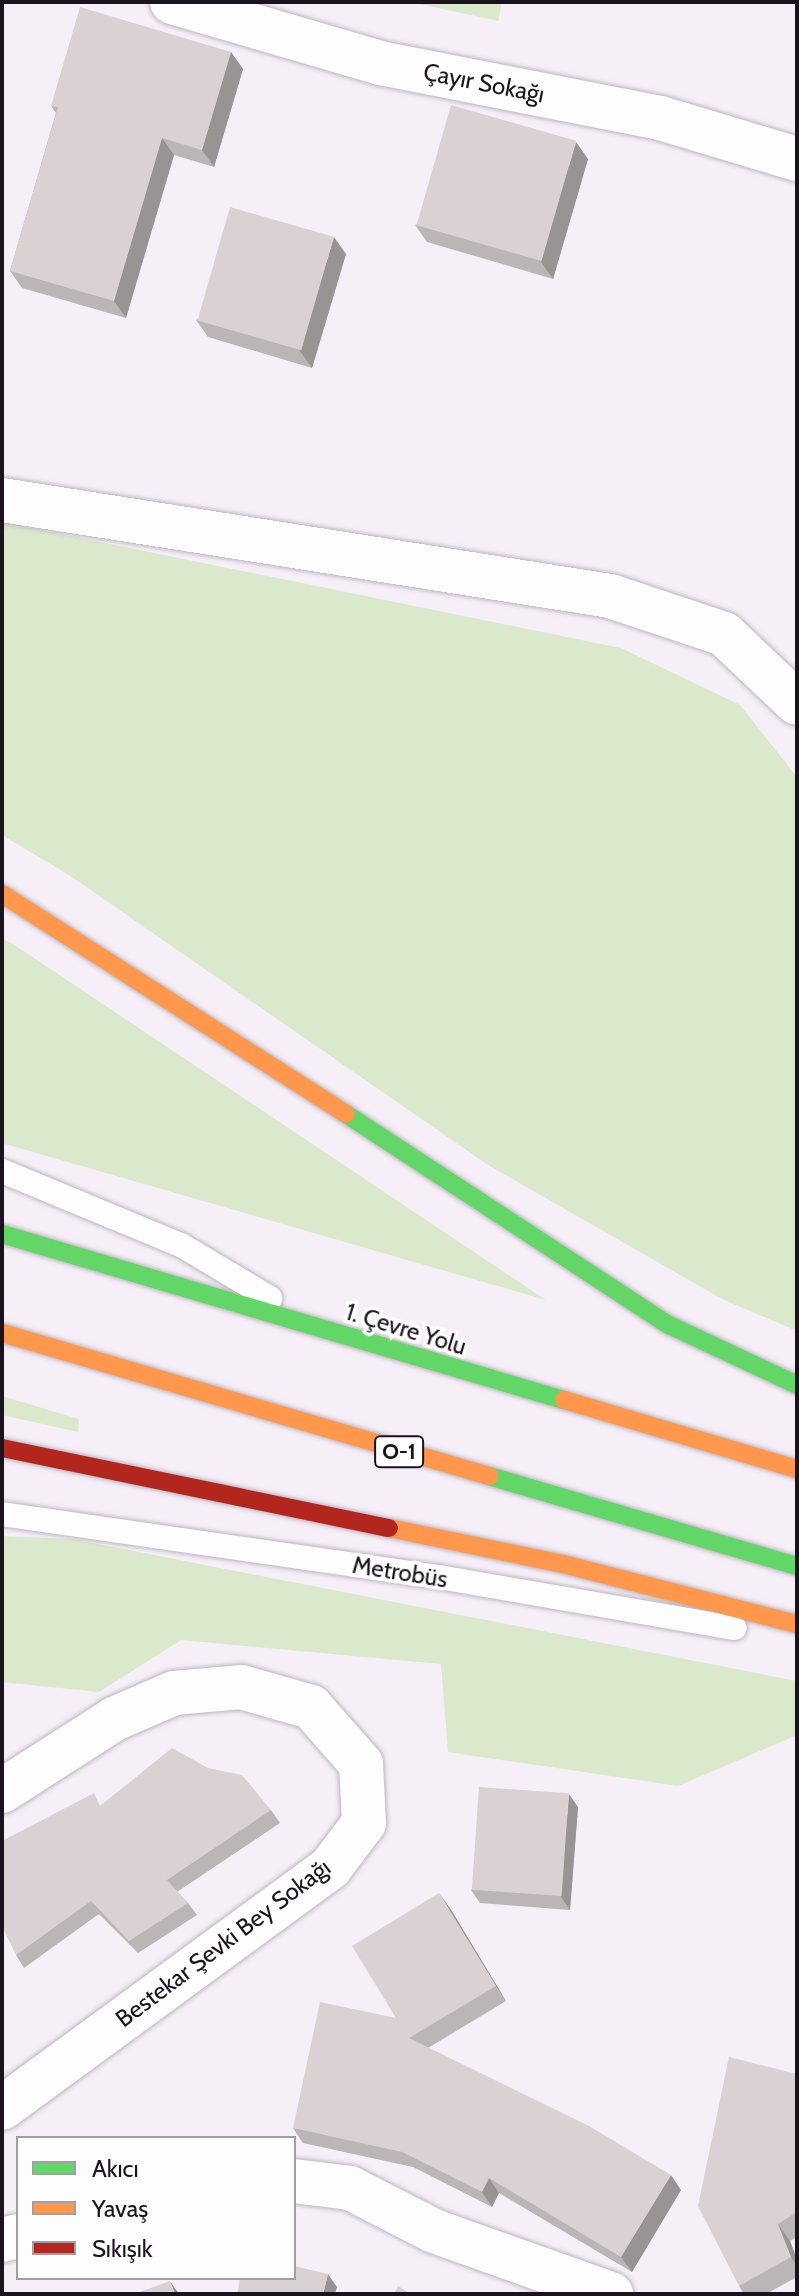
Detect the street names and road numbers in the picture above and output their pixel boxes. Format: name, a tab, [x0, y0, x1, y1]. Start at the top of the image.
street label: Çayır Sokağı	[421, 57, 547, 109]
street label: 1. Çevre Yolu	[342, 1297, 470, 1361]
road number: O-1	[373, 1434, 425, 1470]
street label: Metrobüs	[350, 1550, 450, 1594]
street label: Bestekar Şevki Bey Sokağı	[110, 1853, 336, 2033]

